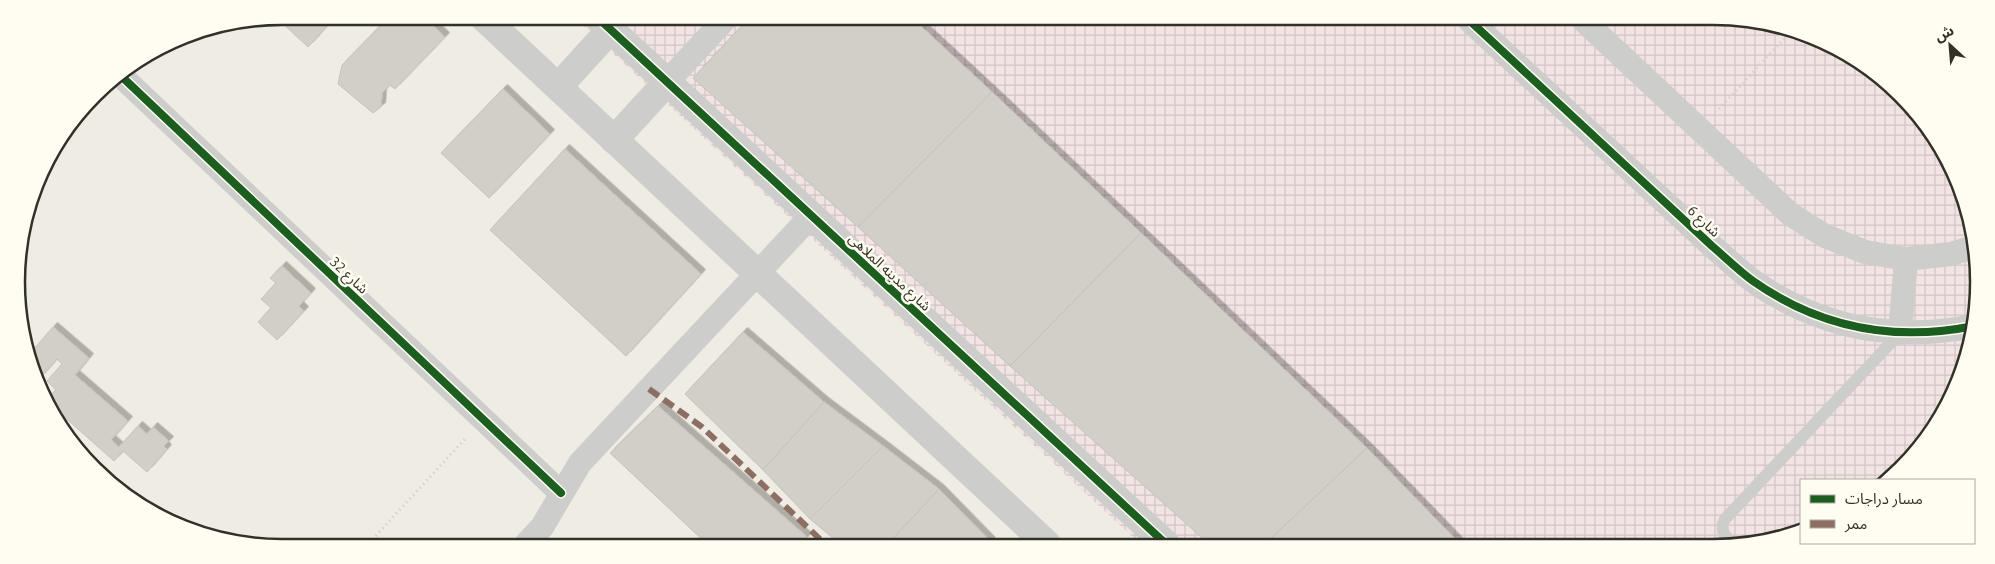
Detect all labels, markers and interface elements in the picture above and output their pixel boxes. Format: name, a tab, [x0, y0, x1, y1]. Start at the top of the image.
north arrow	[1925, 20, 1975, 70]
text: ش	[1932, 22, 1956, 45]
street label: شارع 6	[1682, 202, 1724, 242]
street label: شارع مدينه الملاهى	[844, 230, 934, 316]
street label: شارع 32	[325, 253, 371, 299]
legend	[1800, 479, 1975, 544]
text: مسار دراجات	[1845, 490, 1923, 508]
text: ممر	[1844, 515, 1868, 533]

